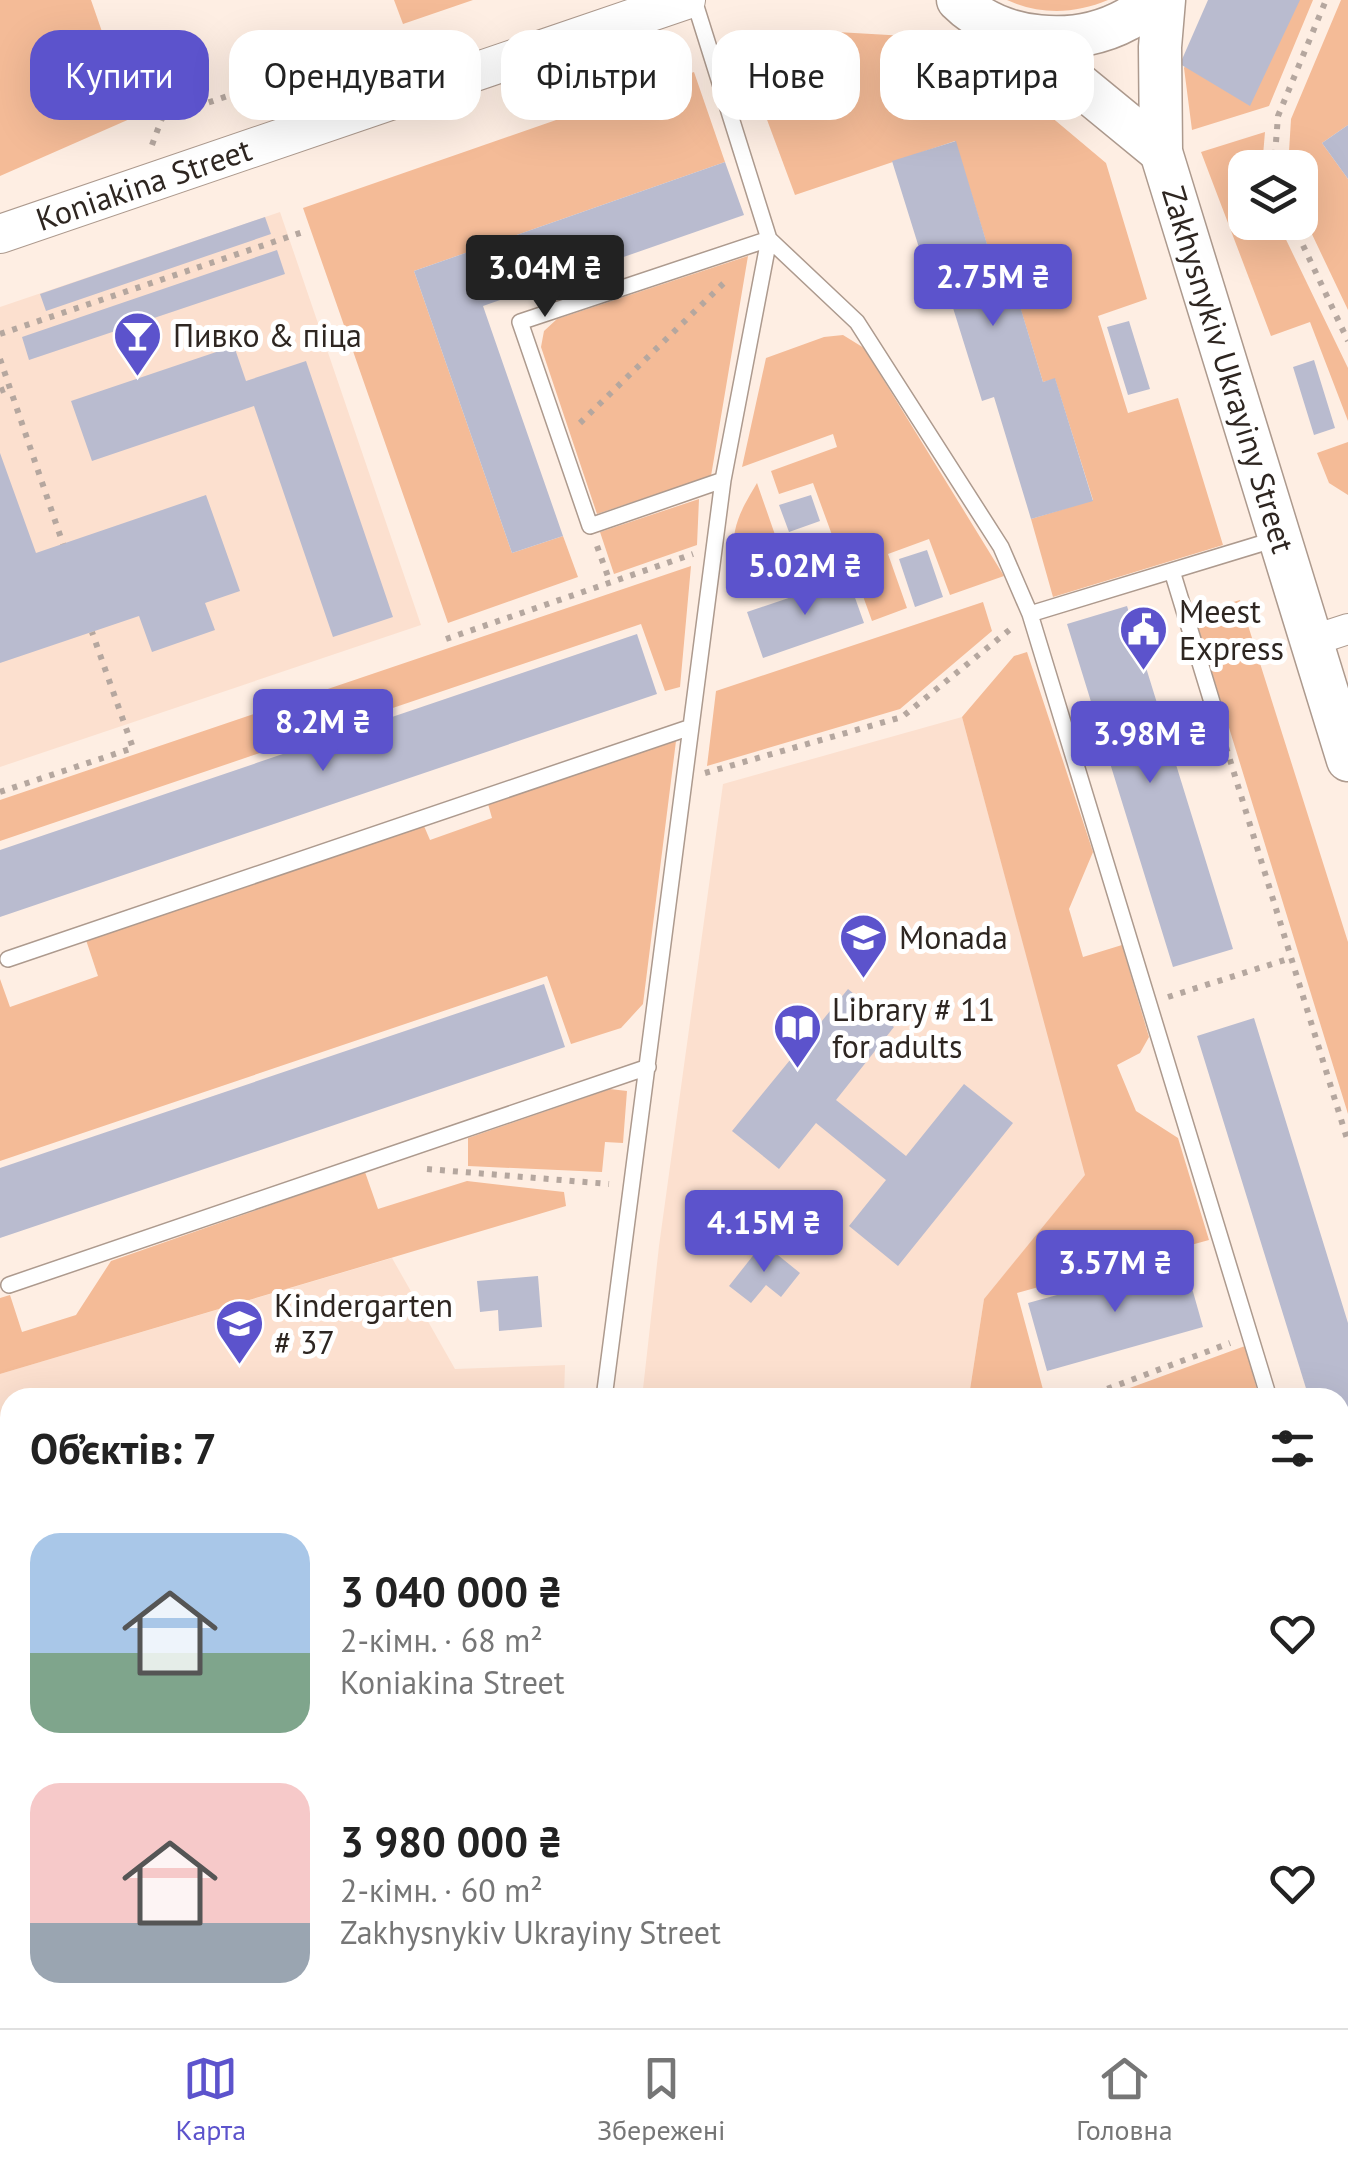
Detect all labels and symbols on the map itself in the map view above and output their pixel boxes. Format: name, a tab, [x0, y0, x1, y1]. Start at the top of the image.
street label: Koniakina Street	[30, 128, 257, 240]
street label: Zakhysnykiv Ukrayiny Street	[1153, 181, 1305, 558]
pin: 3.04M ₴	[453, 235, 637, 320]
pin: 2.75M ₴	[901, 244, 1085, 329]
bar icon: Пивко & піца	[112, 310, 164, 378]
place label: Пивко & піца	[173, 314, 362, 356]
pin: 5.02M ₴	[713, 533, 897, 618]
place label: Meest Express	[1179, 590, 1284, 669]
public building icon: Meest Express	[1118, 604, 1170, 672]
pin: 8.2M ₴	[242, 689, 404, 774]
pin: 3.98M ₴	[1058, 701, 1242, 786]
school or university icon: Monada	[838, 912, 890, 980]
place label: Monada	[899, 916, 1008, 958]
place label: Library # 11 for adults	[832, 988, 995, 1067]
library icon: Library # 11 for adults	[771, 1002, 823, 1070]
pin: 4.15M ₴	[672, 1190, 856, 1275]
pin: 3.57M ₴	[1023, 1230, 1207, 1315]
place label: Kindergarten # 37	[274, 1284, 453, 1363]
school or university icon: Kindergarten # 37	[213, 1298, 265, 1366]

